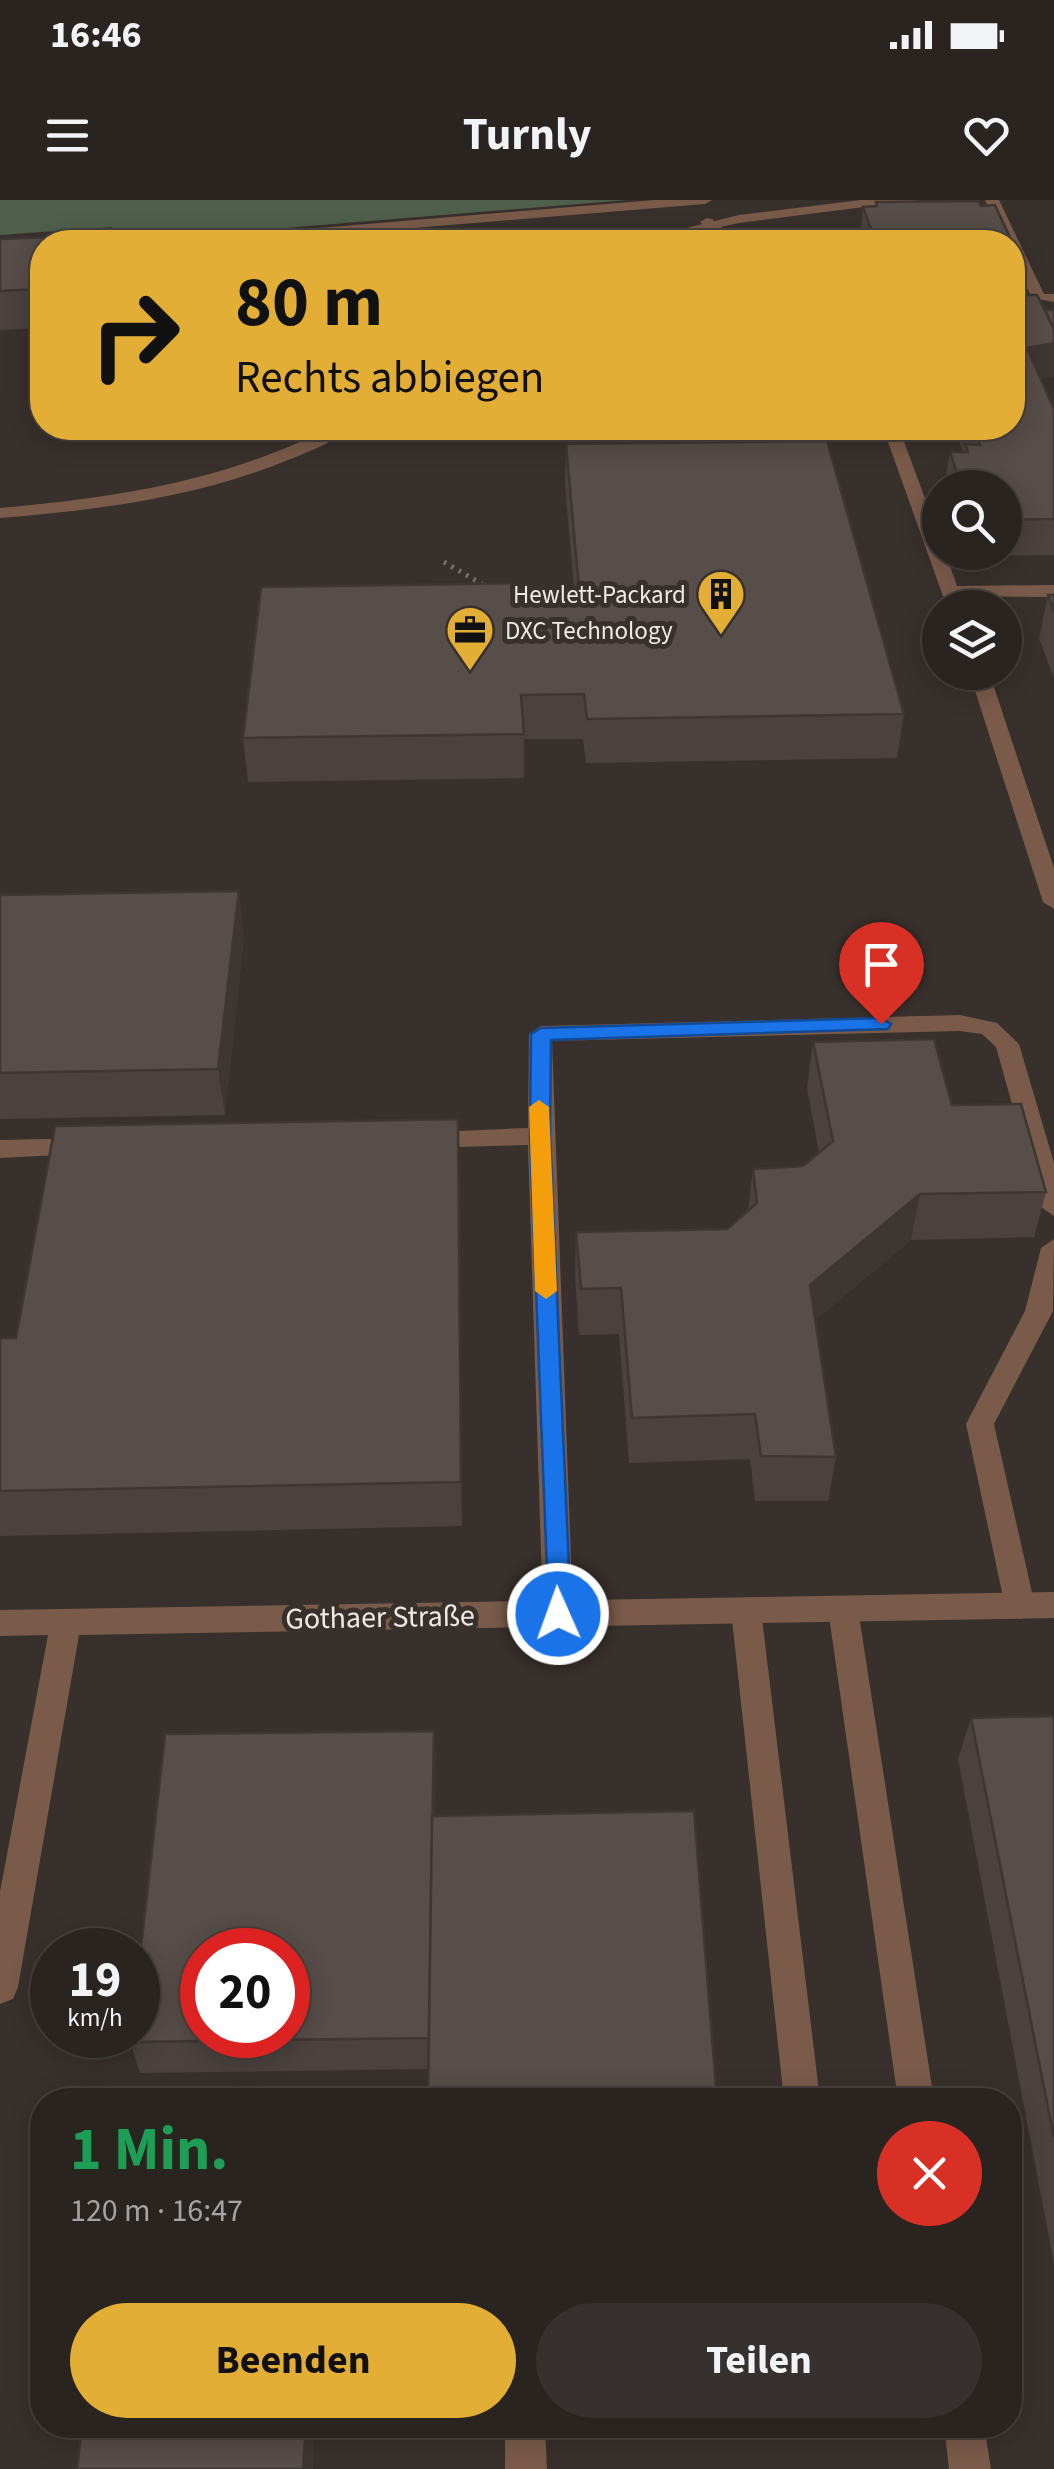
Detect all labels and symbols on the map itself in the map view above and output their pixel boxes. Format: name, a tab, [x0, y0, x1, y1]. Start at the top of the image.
building icon: Hewlett-Packard	[695, 568, 747, 636]
place label: Hewlett-Packard	[513, 577, 686, 613]
office icon: DXC Technology	[444, 604, 496, 672]
place label: DXC Technology	[505, 613, 673, 649]
pin	[839, 922, 924, 1025]
position arrow	[506, 1562, 610, 1666]
street label: Gothaer Straße	[285, 1594, 475, 1641]
speed limit sign: 20	[180, 1928, 310, 2058]

